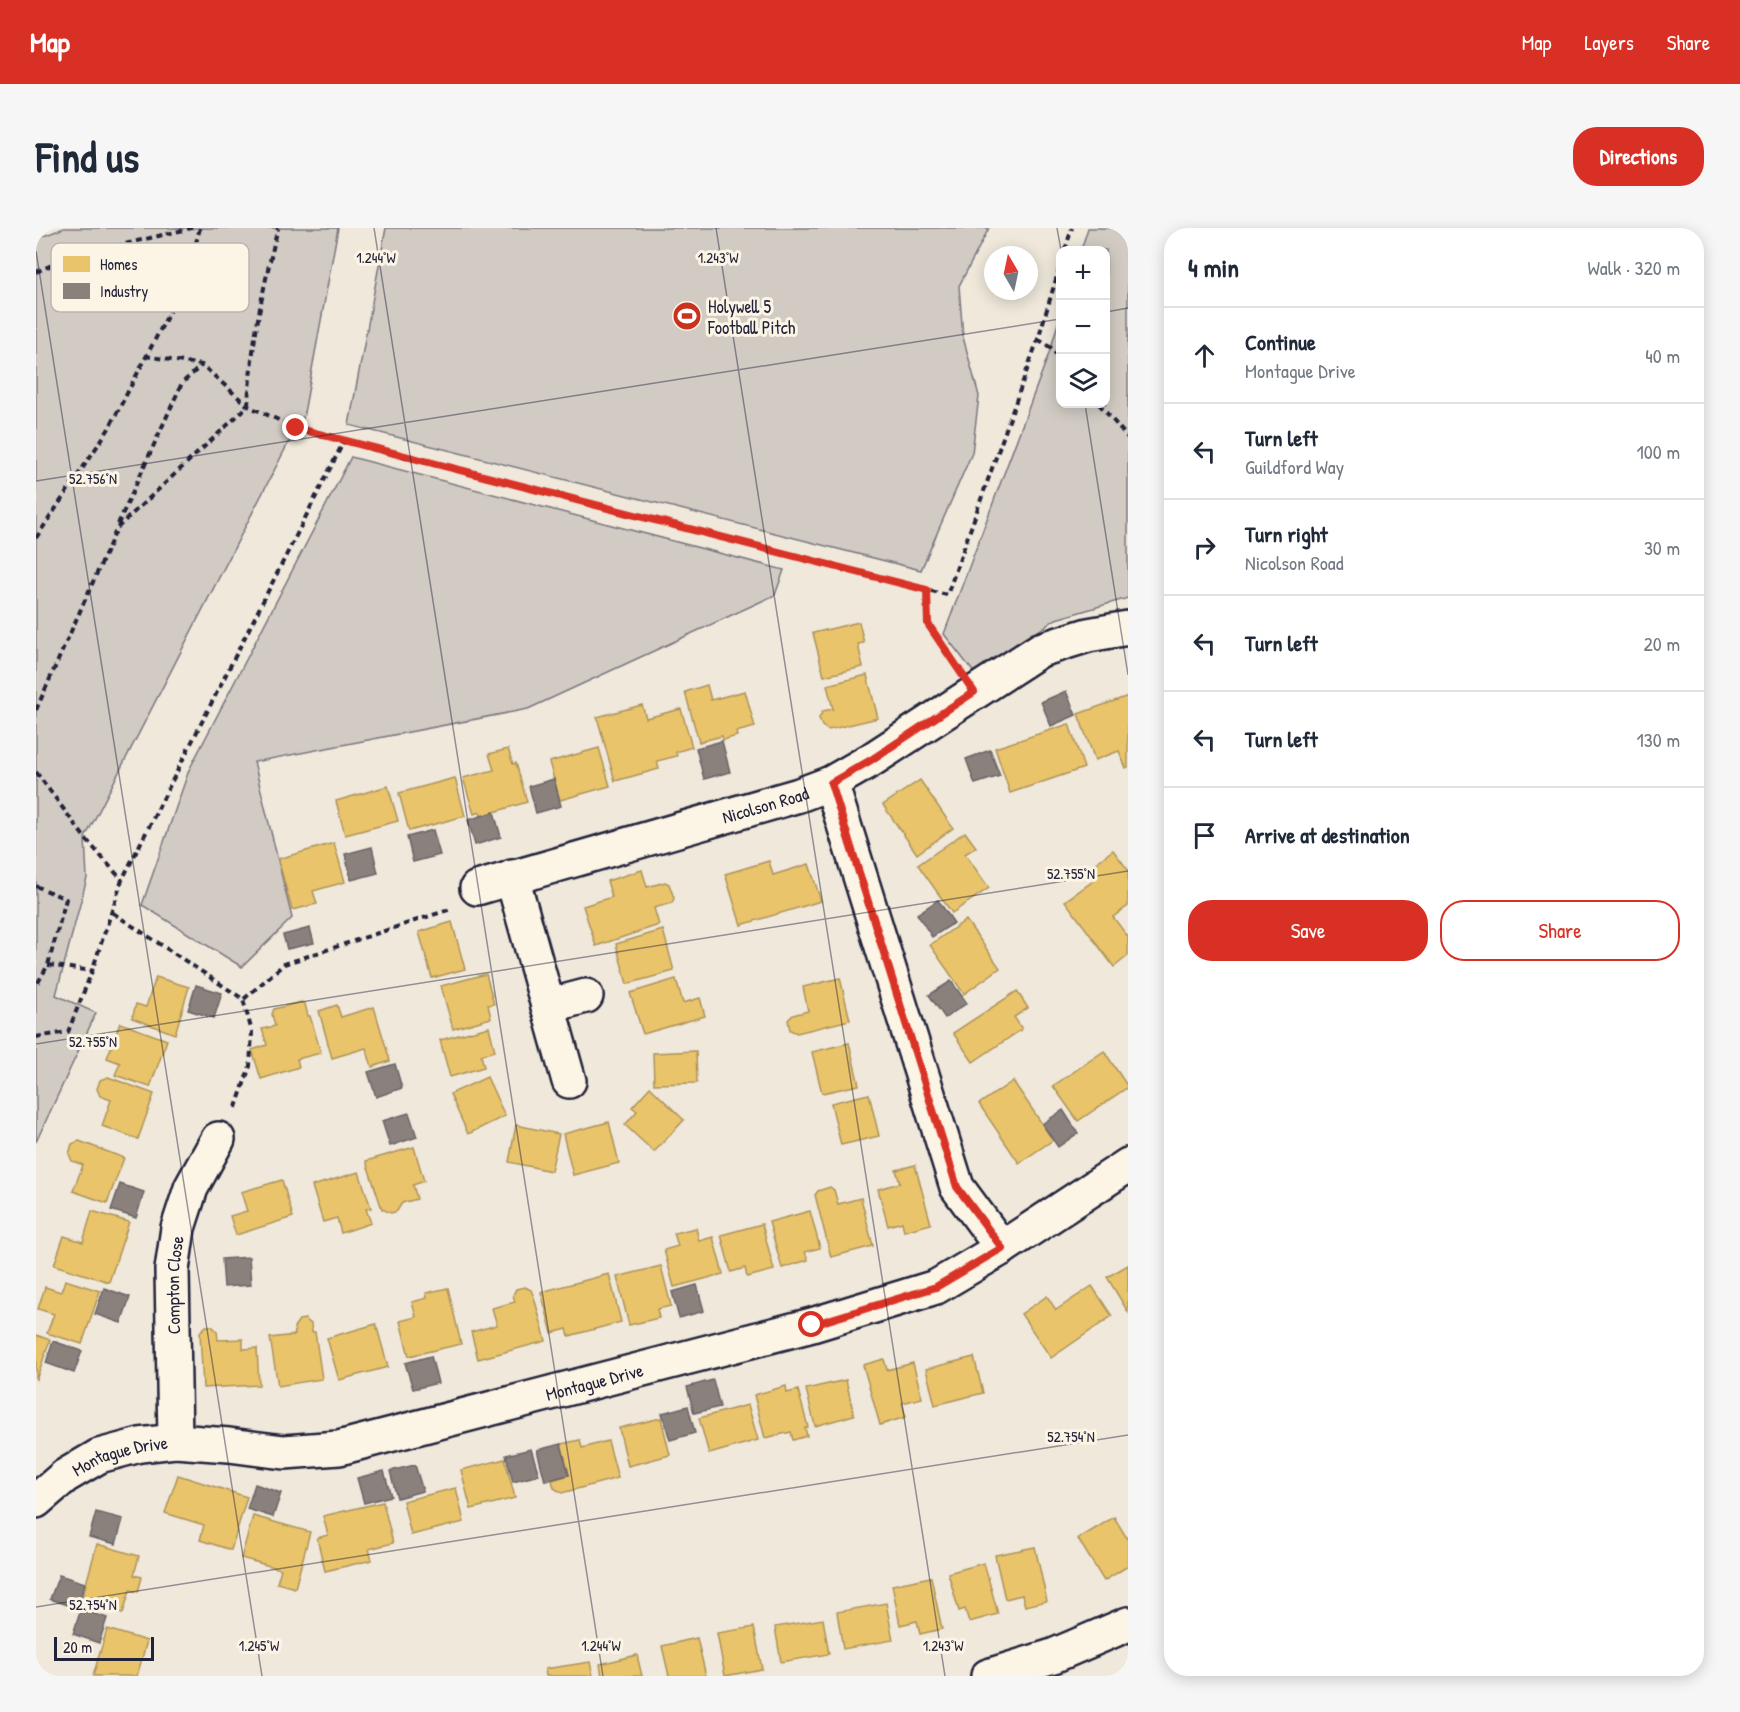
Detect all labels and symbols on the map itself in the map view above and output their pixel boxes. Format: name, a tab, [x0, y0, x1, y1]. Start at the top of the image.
legend	[51, 243, 249, 312]
north arrow	[984, 246, 1038, 300]
text: 1.244°W	[356, 247, 397, 268]
text: 1.243°W	[698, 247, 739, 268]
text: Homes	[100, 253, 137, 275]
text: Industry	[100, 280, 148, 302]
place label: Holywell 5 Football Pitch	[707, 294, 796, 340]
sports icon: Holywell 5 Football Pitch	[671, 300, 703, 332]
route end	[282, 414, 308, 440]
text: 52.756°N	[69, 468, 117, 489]
street label: Nicolson Road	[719, 780, 812, 829]
text: 52.755°N	[1047, 863, 1095, 884]
text: 52.755°N	[69, 1031, 117, 1052]
street label: Compton Close	[159, 1234, 189, 1335]
route start	[798, 1311, 824, 1337]
street label: Montague Drive	[543, 1357, 646, 1406]
text: 52.754°N	[1047, 1426, 1095, 1447]
street label: Montague Drive	[67, 1429, 169, 1482]
text: 52.754°N	[69, 1594, 117, 1615]
scale bar	[54, 1634, 154, 1662]
text: 1.245°W	[239, 1635, 280, 1656]
text: 1.244°W	[581, 1635, 622, 1656]
text: 1.243°W	[923, 1635, 964, 1656]

